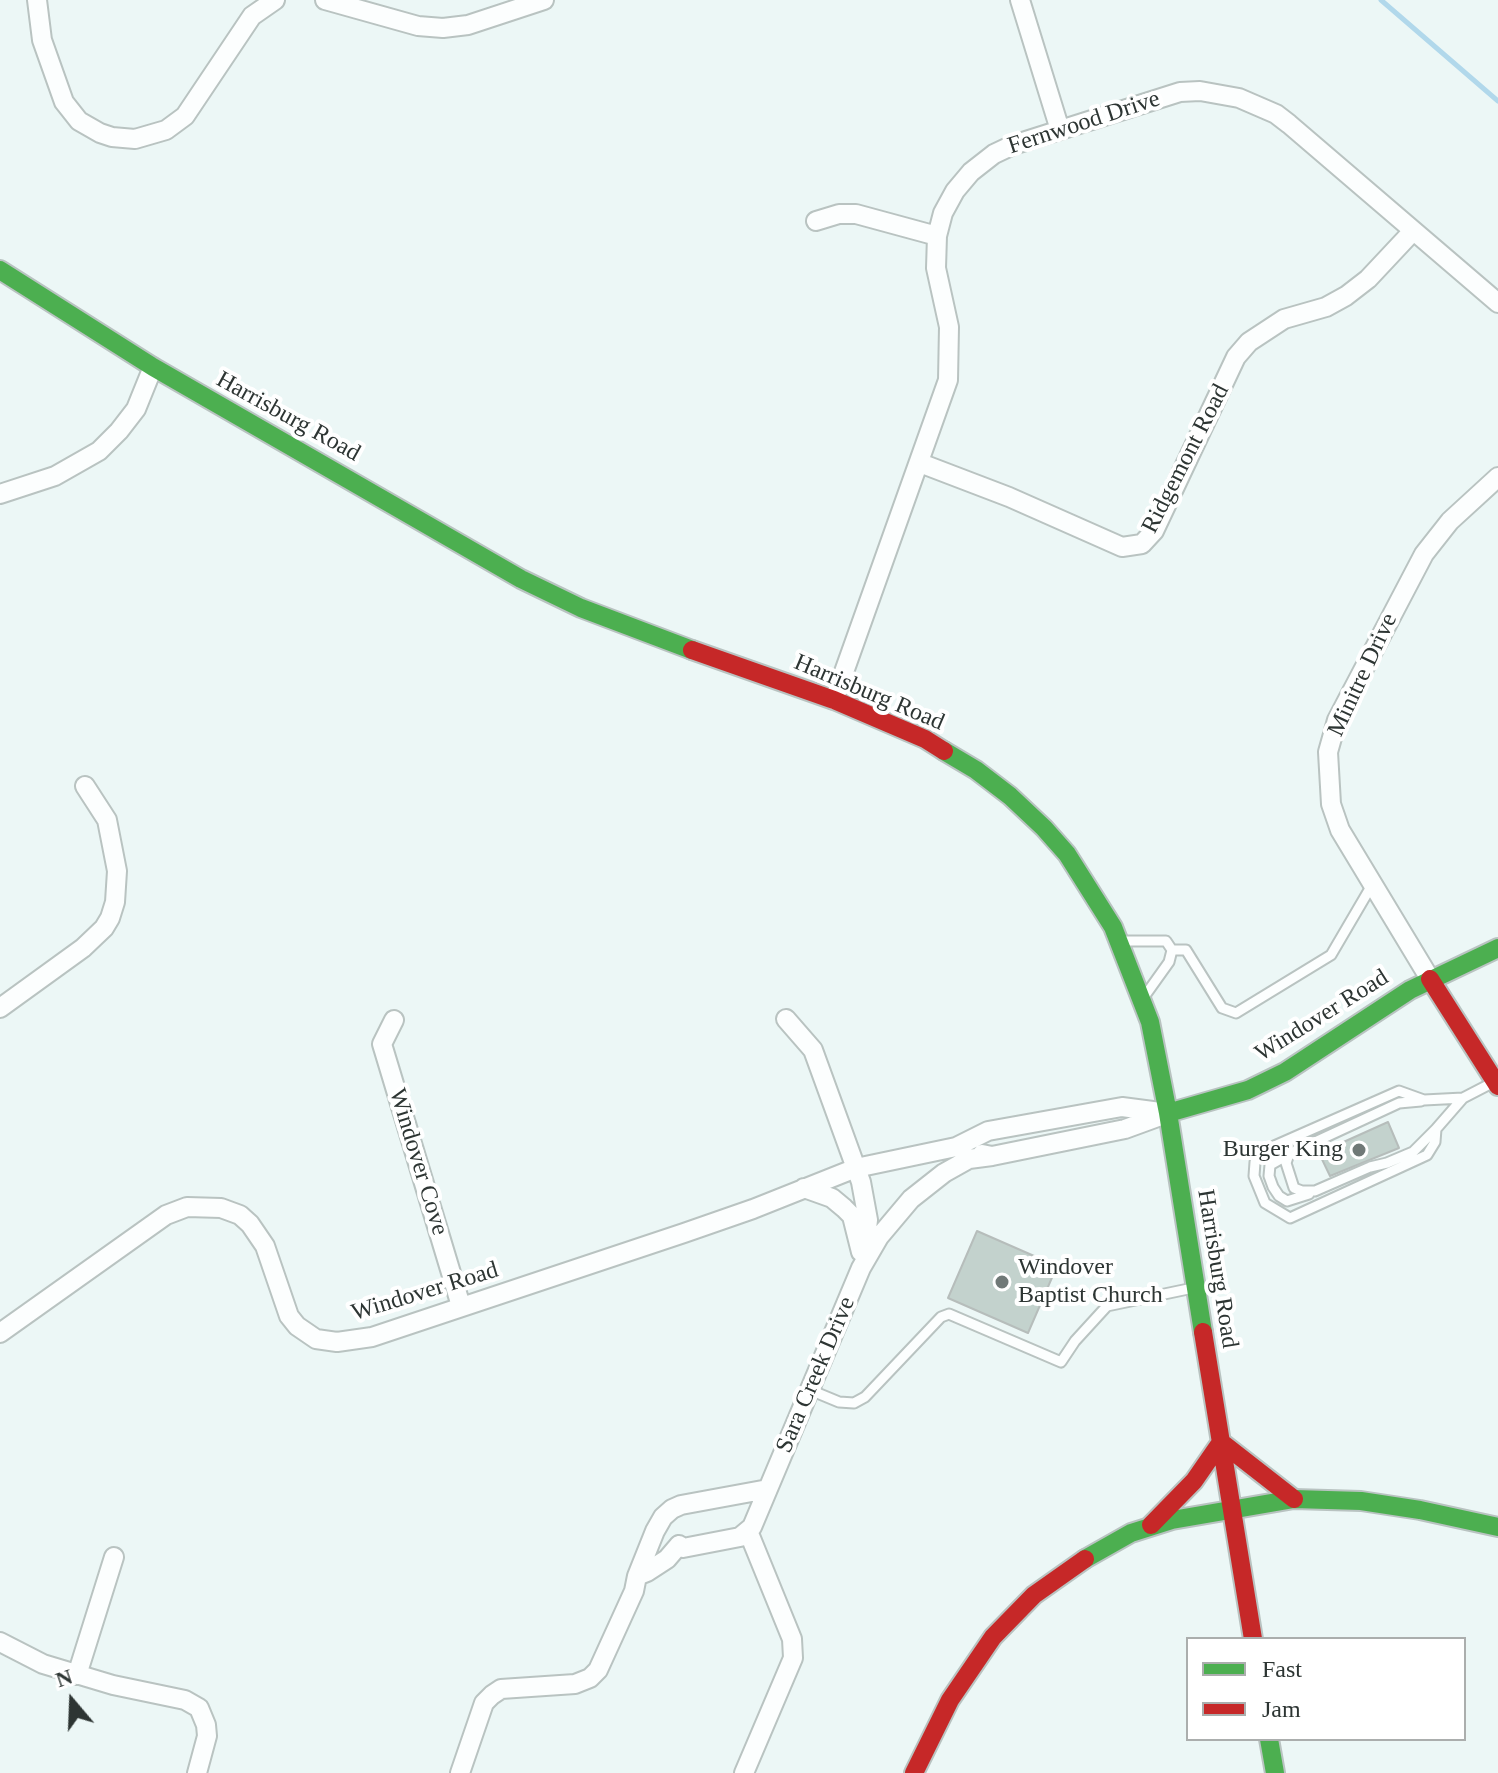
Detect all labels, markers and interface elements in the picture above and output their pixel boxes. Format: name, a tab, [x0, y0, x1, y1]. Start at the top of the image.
street label: Fernwood Drive	[1004, 85, 1164, 161]
street label: Harrisburg Road	[211, 366, 365, 468]
street label: Ridgemont Road	[1136, 380, 1236, 538]
street label: Minitre Drive	[1322, 609, 1404, 741]
street label: Harrisburg Road	[790, 648, 948, 738]
street label: Windover Road	[1250, 964, 1394, 1068]
street label: Windover Cove	[382, 1085, 454, 1239]
place label: Burger King	[1223, 1136, 1343, 1164]
marker: Burger King	[1350, 1141, 1368, 1159]
street label: Harrisburg Road	[1190, 1188, 1244, 1350]
place label: Windover Baptist Church	[1018, 1254, 1163, 1310]
street label: Windover Road	[348, 1256, 502, 1328]
marker: Windover Baptist Church	[993, 1273, 1011, 1291]
street label: Sara Creek Drive	[770, 1293, 862, 1457]
legend	[1186, 1637, 1466, 1741]
text: Fast	[1262, 1656, 1302, 1682]
north arrow	[32, 1661, 112, 1741]
text: N	[52, 1663, 76, 1692]
text: Jam	[1262, 1696, 1301, 1722]

